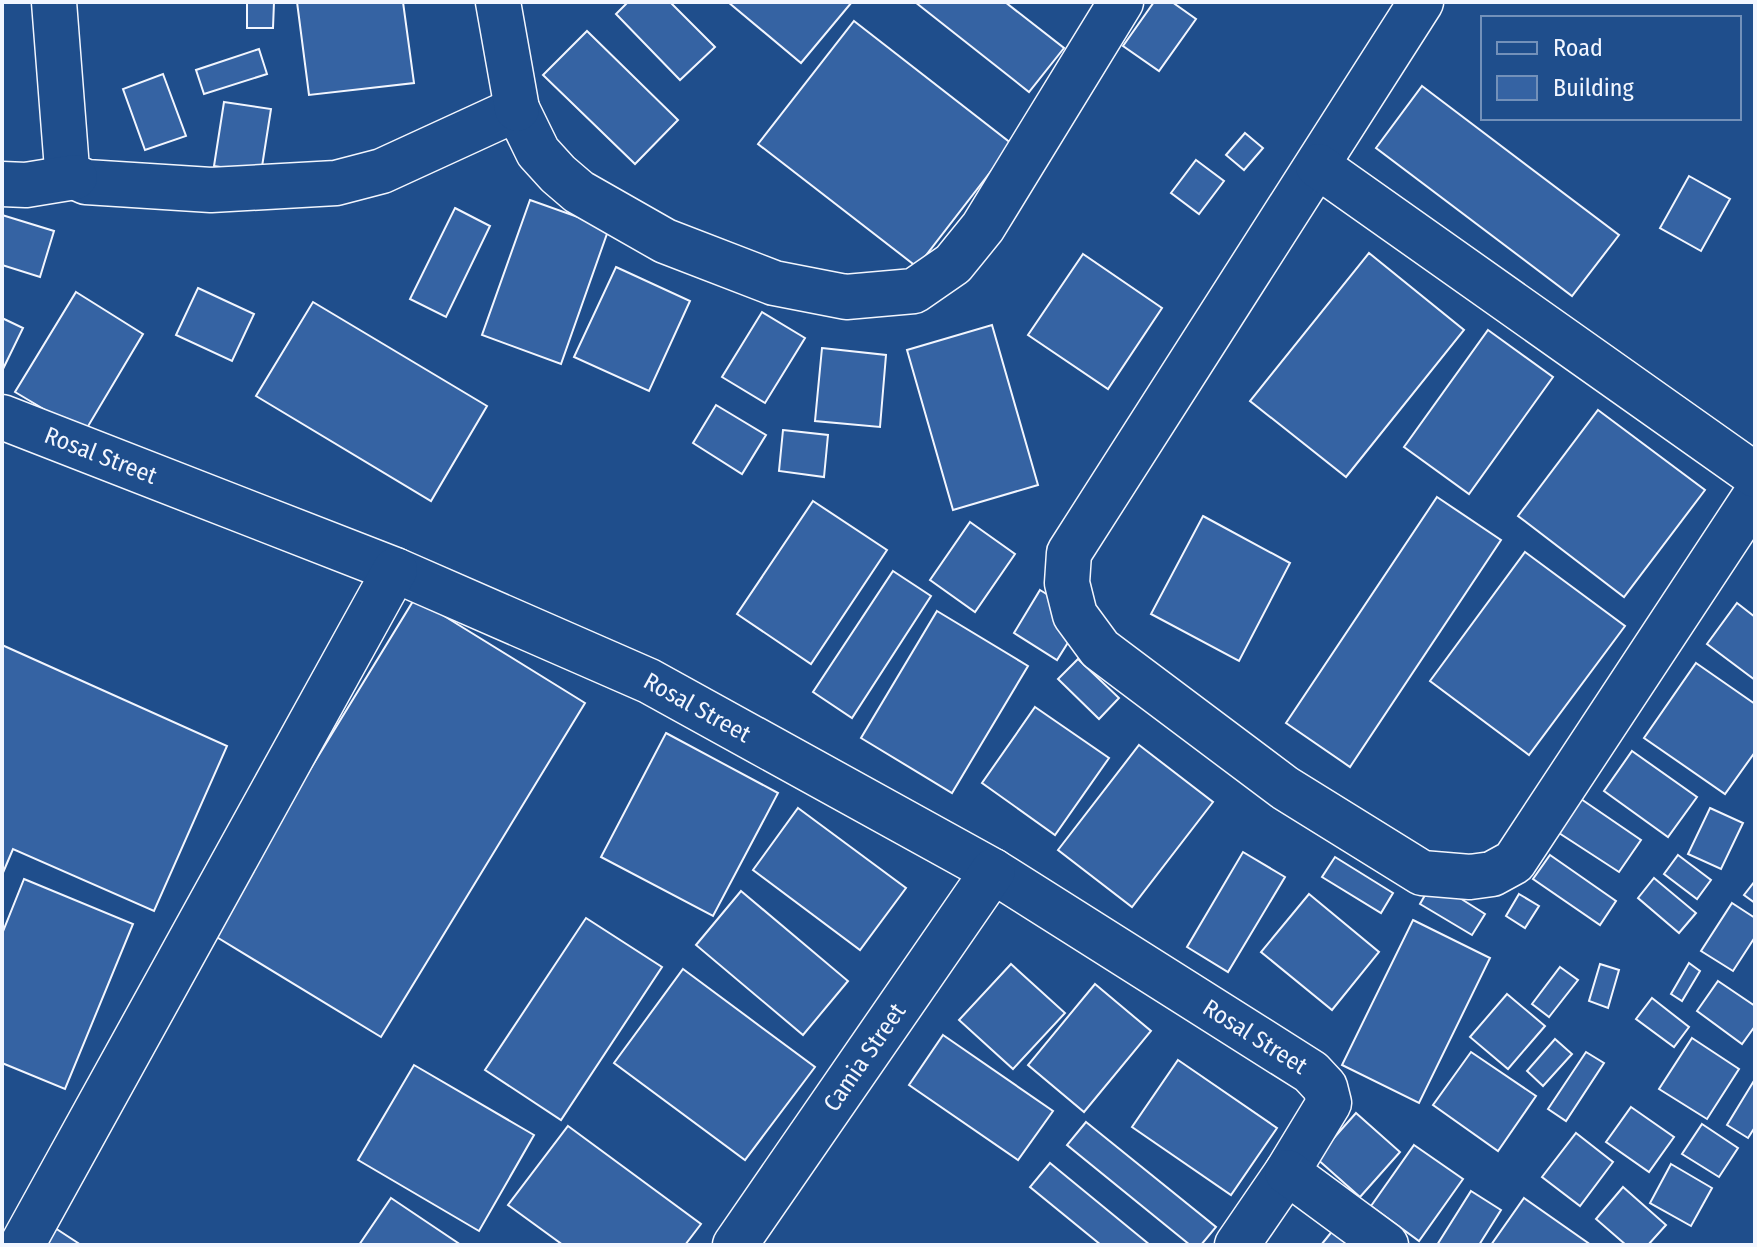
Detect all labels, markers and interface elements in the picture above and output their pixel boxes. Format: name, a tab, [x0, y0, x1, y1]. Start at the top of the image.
legend	[1481, 16, 1741, 120]
text: Road	[1553, 34, 1603, 62]
text: Building	[1553, 74, 1635, 102]
street label: Rosal Street	[41, 421, 161, 490]
street label: Rosal Street	[639, 667, 756, 748]
street label: Rosal Street	[1198, 993, 1313, 1080]
street label: Camia Street	[818, 998, 911, 1117]

